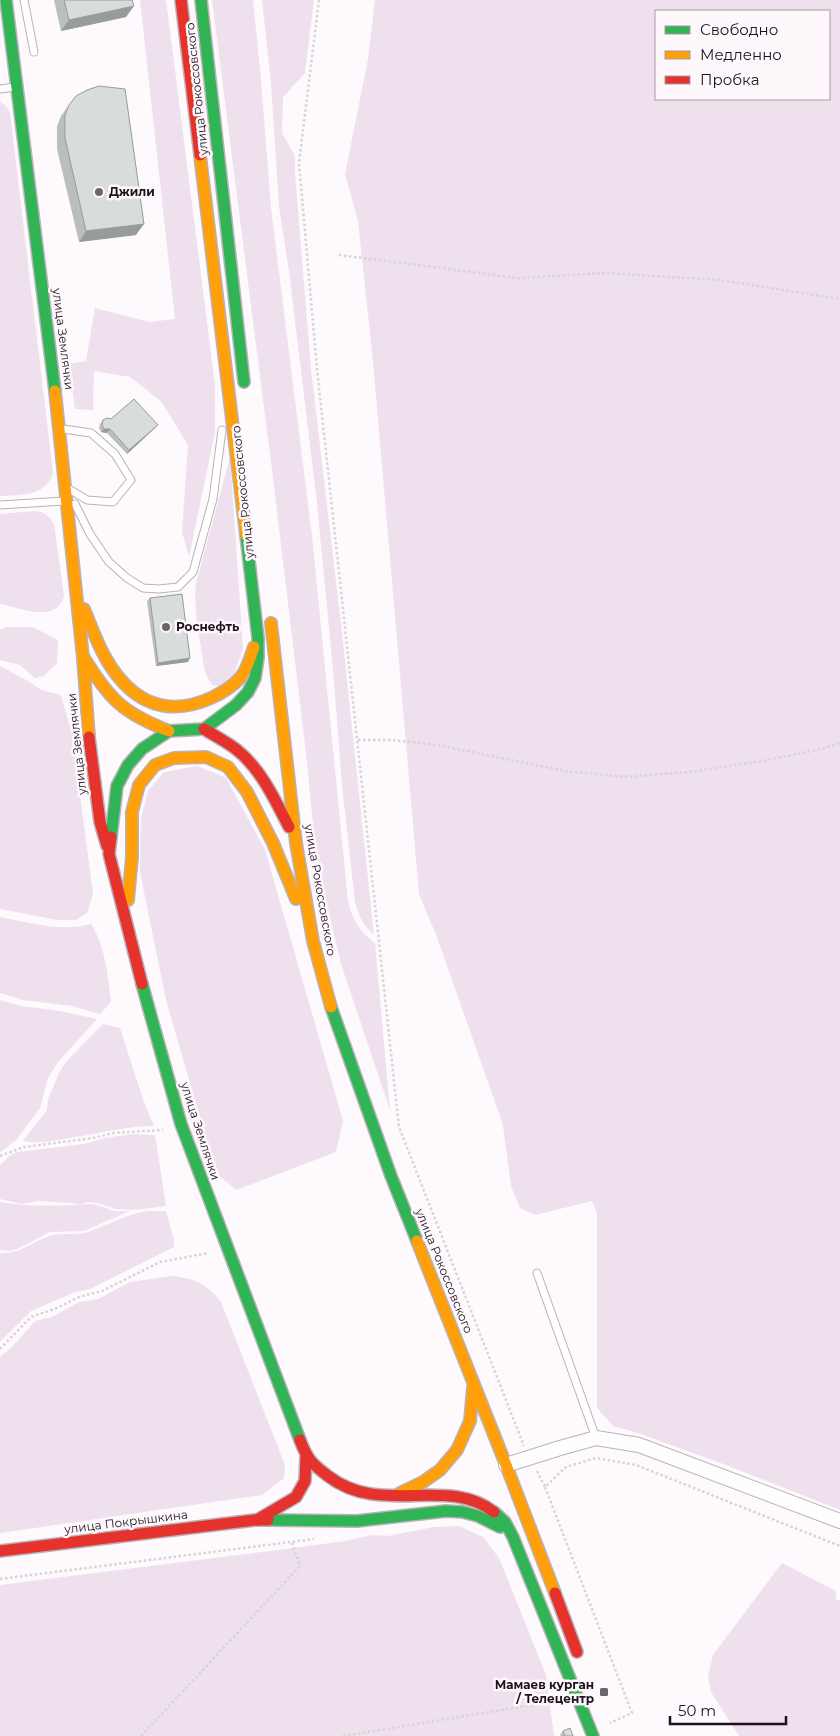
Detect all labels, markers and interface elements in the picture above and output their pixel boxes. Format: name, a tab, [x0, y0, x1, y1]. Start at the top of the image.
legend	[655, 10, 830, 100]
text: Свободно	[700, 20, 778, 39]
street label: улица Рокоссовского	[182, 22, 211, 157]
text: Медленно	[700, 45, 782, 64]
text: Пробка	[700, 70, 759, 89]
place label: Джили	[109, 184, 155, 199]
marker: Джили	[93, 186, 105, 198]
street label: улица Землячки	[50, 286, 77, 391]
street label: улица Рокоссовского	[228, 425, 257, 560]
place label: Роснефть	[176, 619, 239, 634]
marker: Роснефть	[160, 621, 172, 633]
street label: улица Землячки	[64, 692, 89, 797]
street label: улица Рокоссовского	[301, 822, 340, 957]
street label: улица Землячки	[177, 1079, 223, 1182]
street label: улица Рокоссовского	[412, 1205, 477, 1336]
street label: улица Покрышкина	[62, 1506, 189, 1537]
place label: Мамаев курган / Телецентр	[495, 1677, 594, 1706]
marker: Мамаев курган / Телецентр	[598, 1686, 610, 1698]
scale bar	[670, 1694, 786, 1726]
text: 50 m	[678, 1701, 716, 1720]

